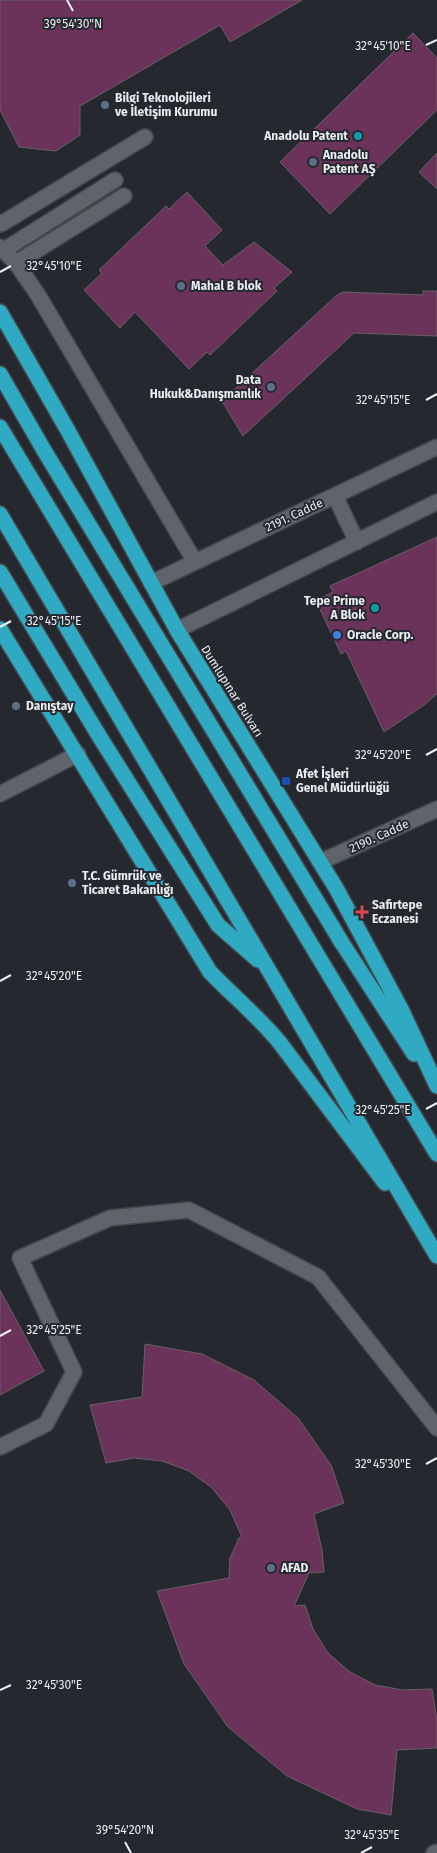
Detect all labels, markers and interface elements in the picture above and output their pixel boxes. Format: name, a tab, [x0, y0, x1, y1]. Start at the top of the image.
text: 39°54'30"N	[44, 17, 102, 31]
text: 32°45'10"E	[355, 39, 411, 53]
place label: Bilgi Teknolojileri ve İletişim Kurumu	[114, 91, 217, 120]
marker: Bilgi Teknolojileri ve İletişim Kurumu	[99, 99, 111, 111]
place label: Anadolu Patent	[263, 129, 348, 143]
marker: Anadolu Patent	[352, 130, 364, 142]
place label: Anadolu Patent AŞ	[322, 148, 376, 177]
marker: Anadolu Patent AŞ	[307, 156, 319, 168]
text: 32°45'10"E	[26, 259, 82, 273]
place label: Mahal B blok	[191, 279, 262, 293]
marker: Mahal B blok	[175, 280, 187, 292]
place label: Data Hukuk&Danışmanlık	[150, 373, 261, 402]
marker: Data Hukuk&Danışmanlık	[265, 381, 277, 393]
text: 32°45'15"E	[356, 393, 410, 407]
street label: 2191. Cadde	[263, 496, 325, 534]
place label: Tepe Prime A Blok	[304, 594, 365, 622]
marker: Tepe Prime A Blok	[369, 602, 381, 614]
text: 32°45'15"E	[27, 614, 81, 628]
place label: Oracle Corp.	[347, 628, 414, 642]
marker: Oracle Corp.	[331, 629, 343, 641]
street label: Dumlupınar Bulvarı	[198, 643, 266, 739]
place label: Danıştay	[26, 699, 74, 714]
marker: Danıştay	[10, 700, 22, 712]
text: 32°45'20"E	[355, 748, 411, 762]
place label: Afet İşleri Genel Müdürlüğü	[295, 766, 389, 795]
marker: Afet İşleri Genel Müdürlüğü	[280, 775, 292, 787]
street label: 2190. Cadde	[347, 817, 411, 855]
place label: T.C. Gümrük ve Ticaret Bakanlığı	[82, 869, 174, 897]
marker: T.C. Gümrük ve Ticaret Bakanlığı	[66, 877, 78, 889]
place label: Safirtepe Eczanesi	[372, 898, 423, 926]
marker: Safirtepe Eczanesi	[356, 906, 368, 918]
text: 32°45'20"E	[26, 969, 82, 983]
text: 32°45'25"E	[355, 1103, 411, 1117]
text: 32°45'25"E	[26, 1323, 82, 1337]
text: 32°45'30"E	[355, 1457, 411, 1471]
place label: AFAD	[280, 1561, 308, 1575]
marker: AFAD	[265, 1562, 277, 1574]
text: 32°45'30"E	[26, 1678, 82, 1692]
text: 39°54'20"N	[96, 1823, 154, 1837]
text: 32°45'35"E	[344, 1828, 400, 1842]

